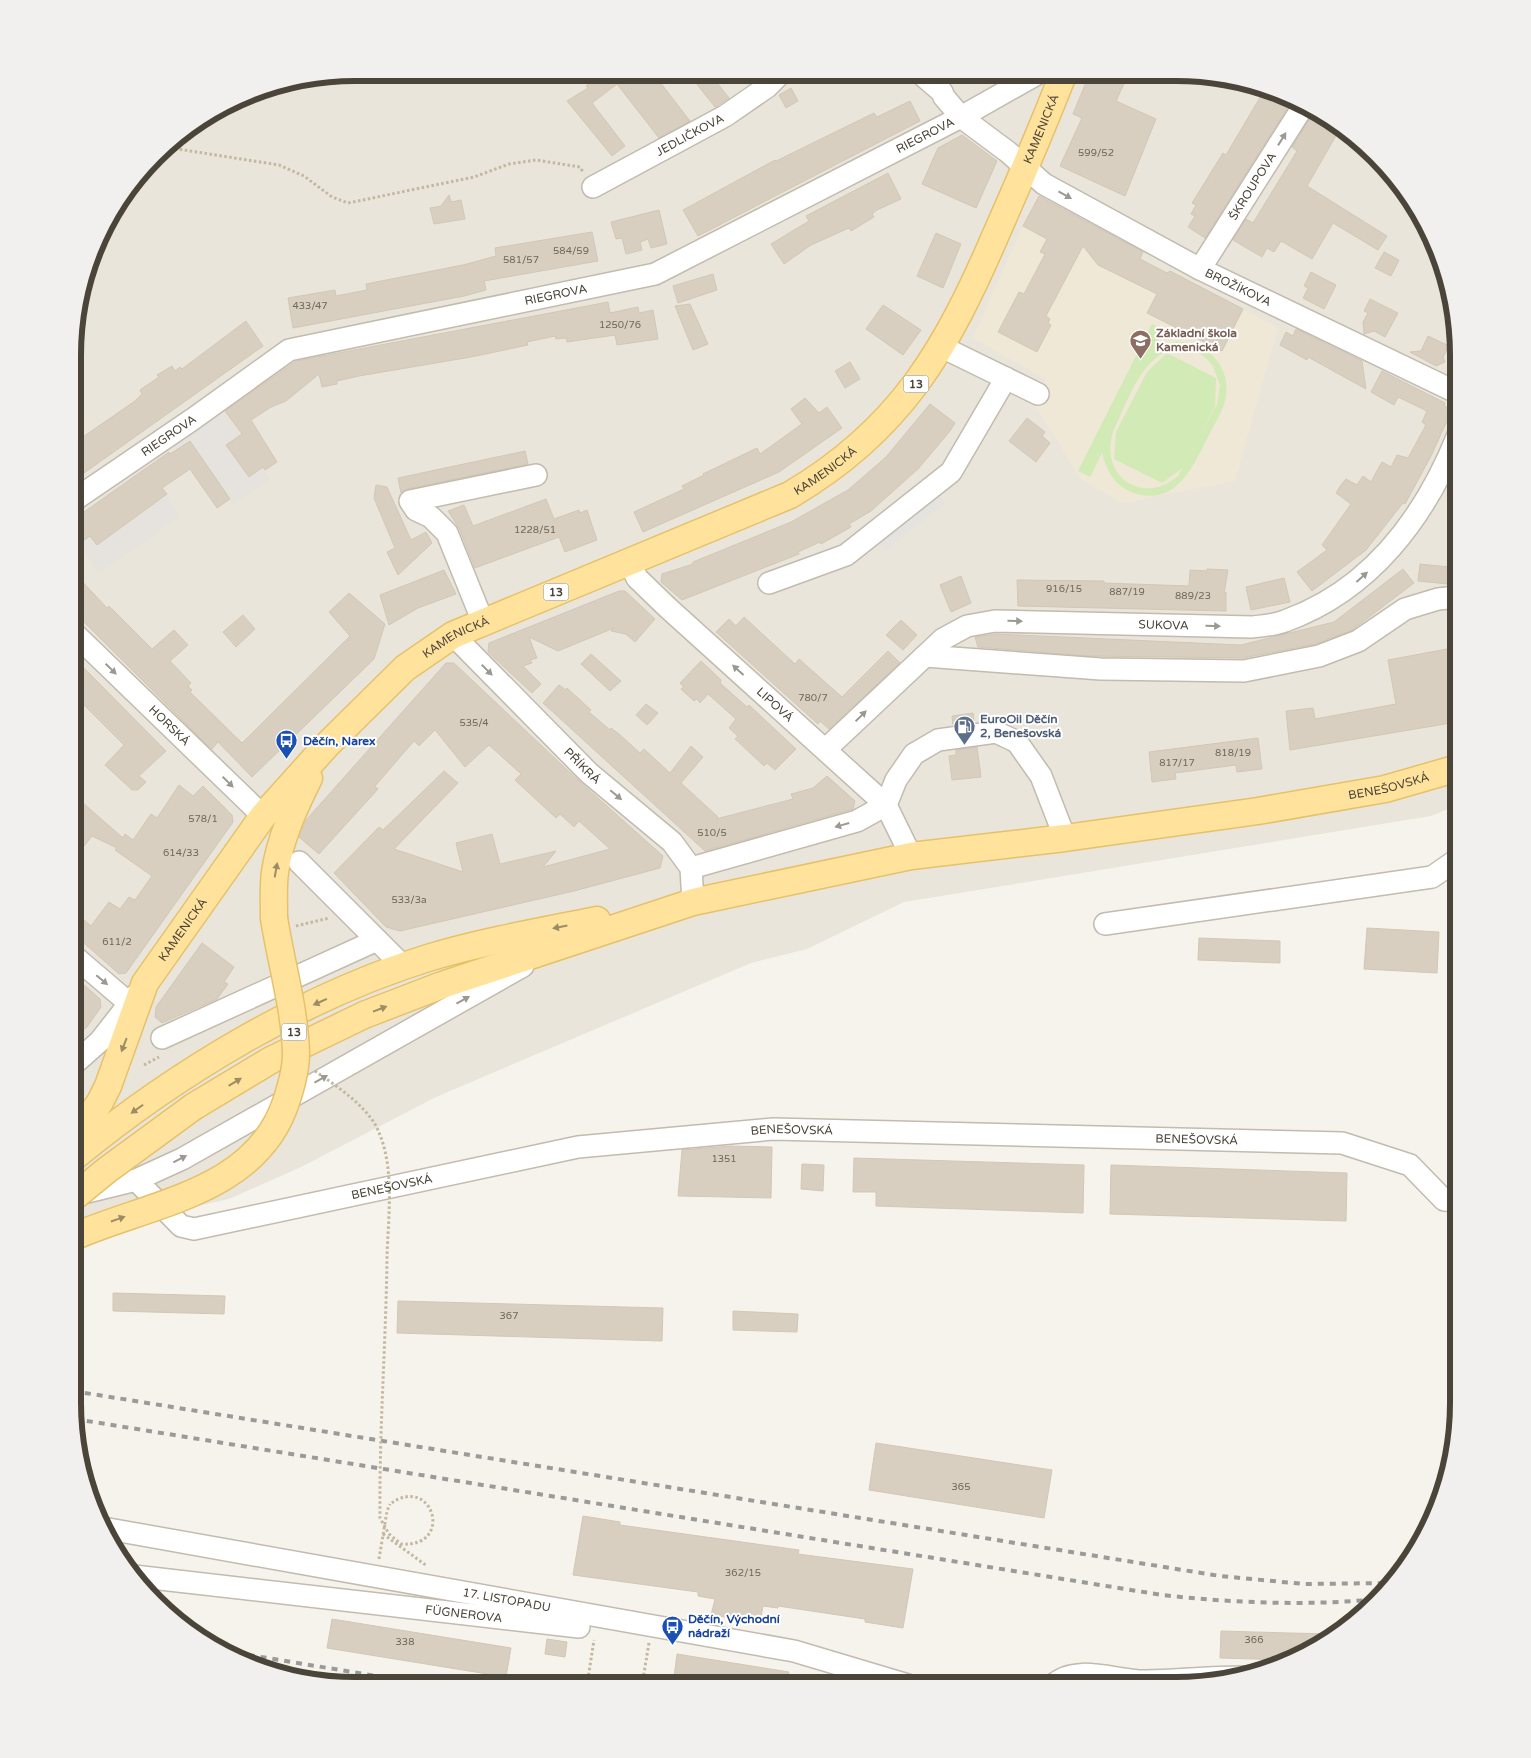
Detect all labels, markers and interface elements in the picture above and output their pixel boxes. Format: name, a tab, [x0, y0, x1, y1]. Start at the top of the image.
street label: KAMENICKÁ	[1020, 92, 1062, 166]
street label: JEDLIČKOVA	[654, 111, 726, 159]
street label: RIEGROVA	[894, 115, 957, 156]
one-way arrow	[1277, 132, 1287, 146]
house number: 599/52	[1078, 147, 1114, 159]
street label: ŠKROUPOVA	[1226, 150, 1279, 223]
one-way arrow	[1058, 191, 1072, 200]
house number: 584/59	[553, 245, 589, 257]
house number: 581/57	[503, 254, 539, 266]
street label: BROŽÍKOVA	[1203, 265, 1274, 309]
street label: RIEGROVA	[523, 281, 588, 308]
house number: 433/47	[292, 300, 328, 312]
house number: 1250/76	[599, 319, 641, 331]
place label: Základní škola Kamenická	[1156, 326, 1237, 354]
school or university icon: Základní škola Kamenická	[1128, 328, 1152, 359]
road number: 13	[904, 376, 928, 392]
street label: RIEGROVA	[139, 412, 199, 459]
street label: KAMENICKÁ	[791, 444, 860, 498]
house number: 1228/51	[514, 524, 556, 536]
one-way arrow	[1356, 571, 1368, 583]
house number: 916/15	[1046, 583, 1082, 595]
road number: 13	[544, 584, 568, 600]
house number: 887/19	[1109, 586, 1145, 598]
house number: 889/23	[1175, 590, 1211, 602]
street label: KAMENICKÁ	[420, 614, 491, 661]
street label: SUKOVA	[1138, 617, 1189, 633]
one-way arrow	[1007, 618, 1023, 626]
one-way arrow	[1205, 623, 1221, 631]
one-way arrow	[105, 663, 117, 675]
one-way arrow	[481, 664, 493, 676]
one-way arrow	[732, 664, 744, 676]
street label: LIPOVÁ	[754, 684, 796, 725]
house number: 780/7	[798, 692, 828, 704]
street label: HORSKÁ	[146, 702, 193, 748]
one-way arrow	[855, 710, 867, 722]
place label: EuroOil Děčín 2, Benešovská	[980, 712, 1061, 740]
fuel station icon: EuroOil Děčín 2, Benešovská	[952, 714, 976, 745]
house number: 535/4	[460, 717, 488, 729]
bus stop icon: Děčín, Narex	[275, 729, 299, 760]
place label: Děčín, Narex	[303, 734, 376, 748]
street label: PŘÍKRÁ	[561, 745, 604, 787]
house number: 818/19	[1215, 747, 1251, 759]
house number: 817/17	[1159, 757, 1195, 769]
street label: BENEŠOVSKÁ	[1347, 770, 1431, 802]
one-way arrow	[222, 776, 234, 788]
one-way arrow	[609, 790, 622, 801]
house number: 578/1	[188, 813, 218, 825]
one-way arrow	[834, 822, 849, 830]
house number: 510/5	[697, 827, 727, 839]
house number: 614/33	[163, 847, 199, 859]
one-way arrow	[273, 861, 281, 877]
house number: 533/3a	[391, 894, 427, 906]
street label: KAMENICKÁ	[156, 895, 210, 964]
one-way arrow	[551, 924, 567, 932]
house number: 611/2	[102, 936, 132, 948]
one-way arrow	[96, 974, 108, 986]
one-way arrow	[456, 996, 471, 1004]
one-way arrow	[313, 998, 327, 1006]
one-way arrow	[372, 1005, 387, 1012]
road number: 13	[282, 1024, 306, 1040]
one-way arrow	[120, 1038, 128, 1053]
one-way arrow	[315, 1075, 328, 1084]
one-way arrow	[228, 1077, 241, 1086]
one-way arrow	[131, 1104, 144, 1115]
street label: BENEŠOVSKÁ	[750, 1122, 833, 1138]
street label: BENEŠOVSKÁ	[1155, 1131, 1238, 1147]
house number: 1351	[711, 1153, 737, 1165]
one-way arrow	[173, 1155, 187, 1163]
street label: BENEŠOVSKÁ	[350, 1171, 434, 1202]
one-way arrow	[111, 1215, 126, 1222]
house number: 367	[500, 1310, 518, 1322]
house number: 365	[952, 1481, 970, 1493]
house number: 362/15	[725, 1567, 761, 1579]
street label: 17. LISTOPADU	[461, 1585, 552, 1615]
street label: FÜGNEROVA	[424, 1602, 503, 1625]
place label: Děčín, Východní nádraží	[688, 1612, 780, 1640]
bus stop icon: Děčín, Východní nádraží	[660, 1614, 684, 1645]
house number: 366	[1245, 1634, 1263, 1646]
house number: 338	[396, 1636, 414, 1648]

